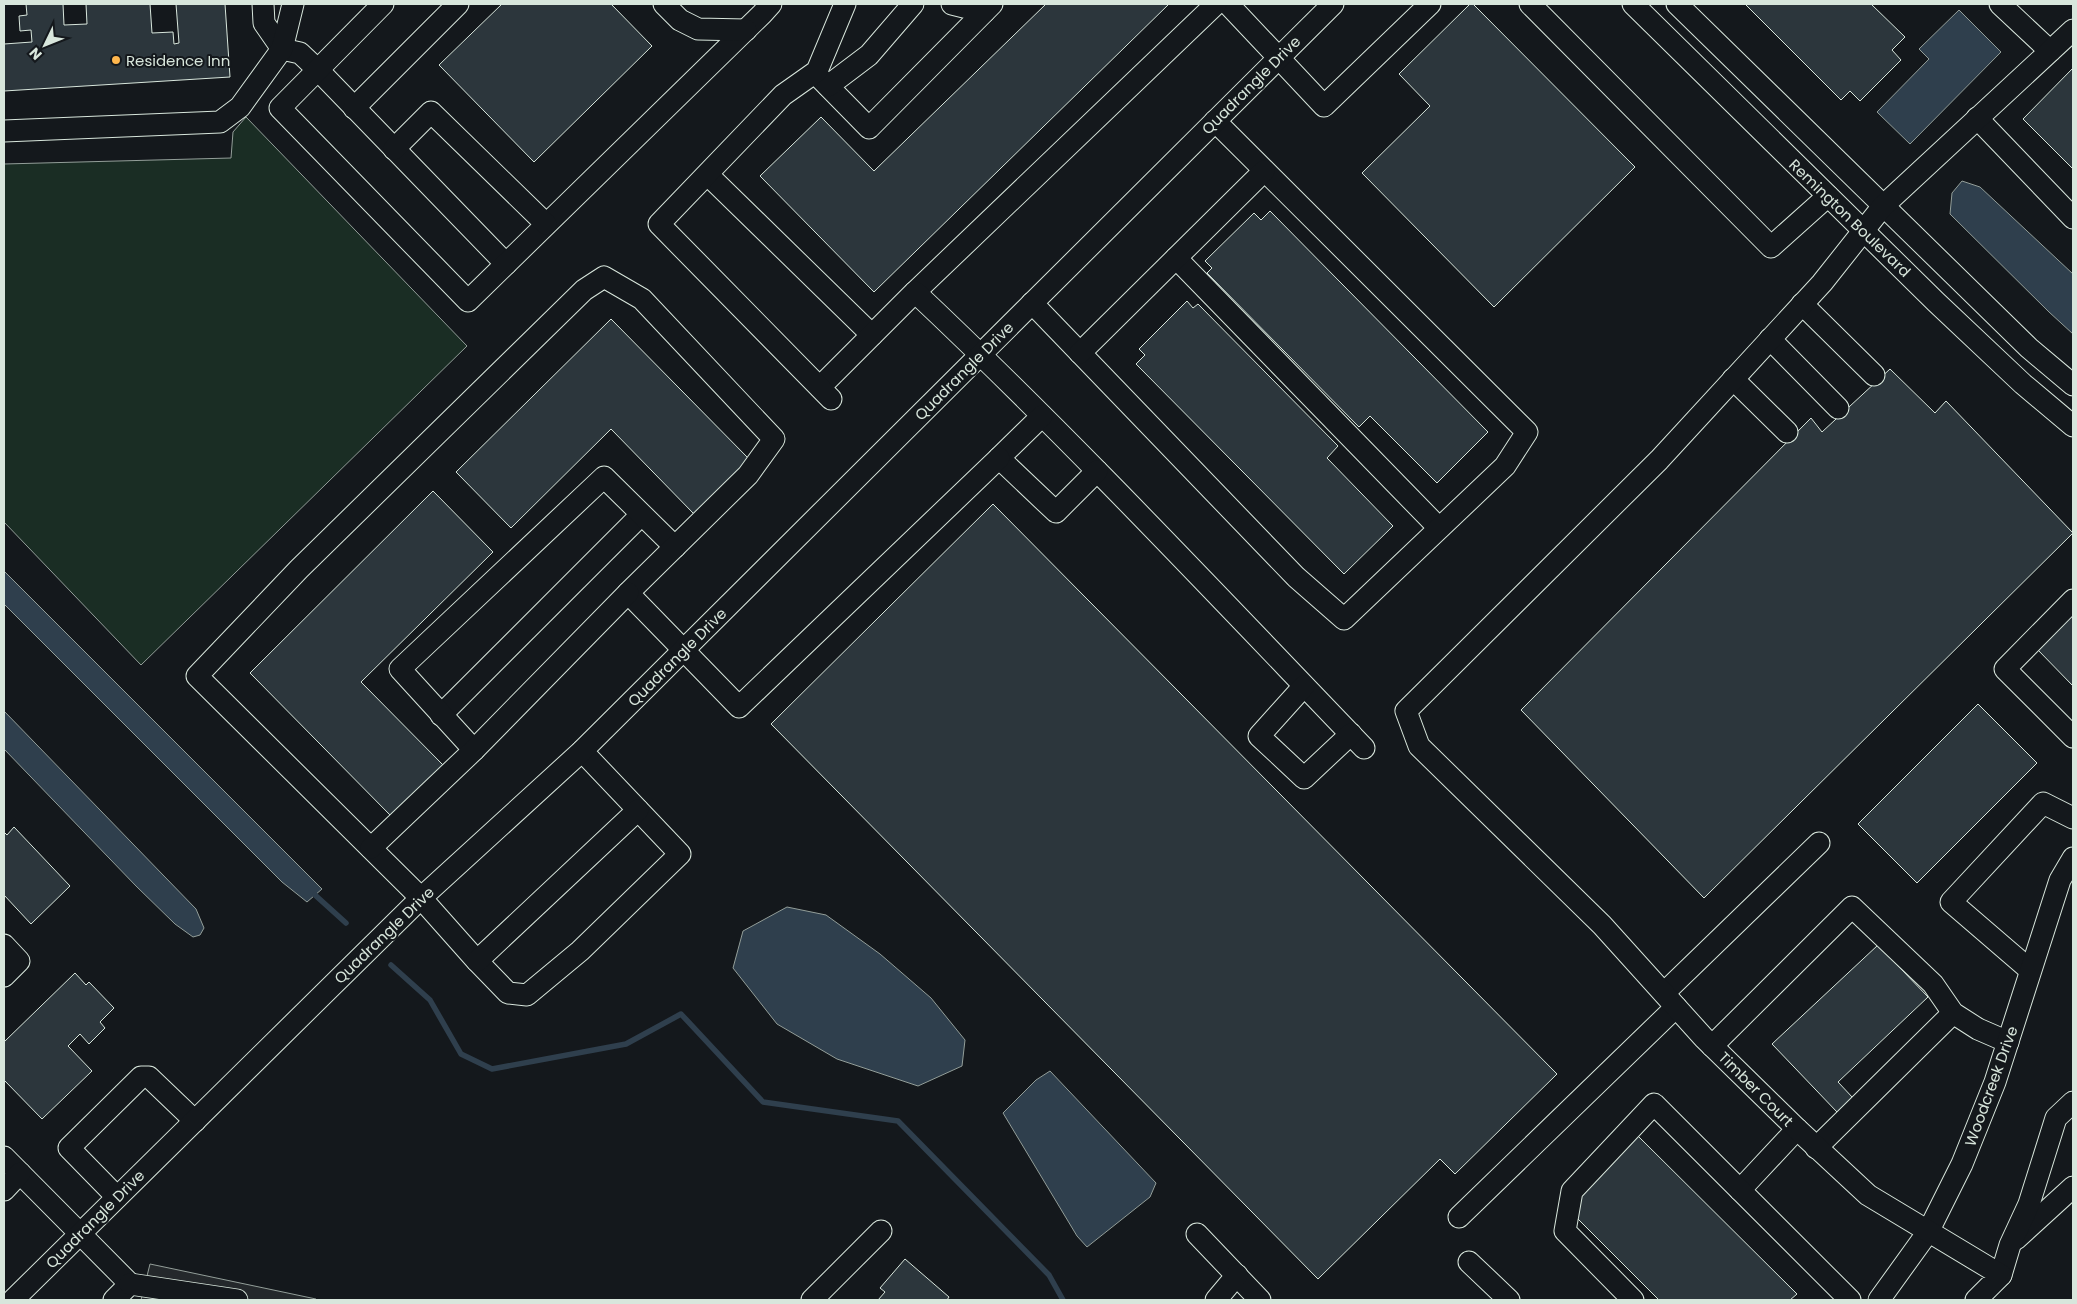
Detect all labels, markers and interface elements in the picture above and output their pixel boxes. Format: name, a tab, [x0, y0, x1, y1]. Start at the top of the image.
north arrow	[20, 20, 70, 70]
street label: Quadrangle Drive	[1197, 31, 1305, 139]
text: N	[25, 43, 46, 65]
place label: Residence Inn	[126, 50, 230, 71]
marker: Residence Inn	[110, 54, 122, 66]
street label: Remington Boulevard	[1785, 154, 1915, 282]
street label: Quadrangle Drive	[910, 317, 1018, 425]
street label: Quadrangle Drive	[623, 603, 731, 711]
street label: Quadrangle Drive	[329, 882, 439, 988]
street label: Woodcreek Drive	[1959, 1023, 2023, 1149]
street label: Timber Court	[1714, 1047, 1798, 1131]
street label: Quadrangle Drive	[41, 1165, 149, 1273]

